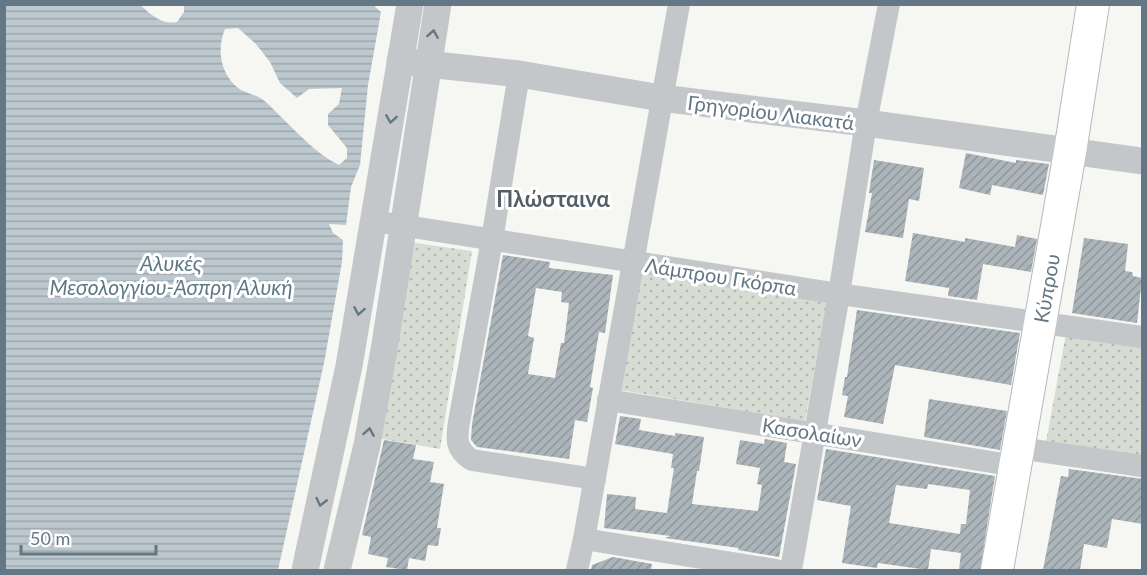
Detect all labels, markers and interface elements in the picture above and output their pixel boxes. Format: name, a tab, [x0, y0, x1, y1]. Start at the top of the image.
one-way arrow	[427, 30, 439, 39]
street label: Γρηγορίου Λιακατά	[686, 90, 856, 134]
one-way arrow	[385, 114, 397, 123]
district label: Πλώσταινα	[496, 185, 610, 212]
water label: Αλυκές Μεσολογγίου-Άσπρη Αλυκή	[49, 250, 293, 299]
street label: Λάμπρου Γκόρπα	[644, 252, 798, 300]
street label: Κύπρου	[1028, 252, 1064, 325]
one-way arrow	[353, 306, 365, 316]
street label: Κασολαίων	[761, 412, 863, 452]
one-way arrow	[362, 427, 375, 437]
one-way arrow	[316, 497, 329, 507]
scale bar	[21, 518, 156, 556]
text: 50 m	[30, 527, 70, 549]

